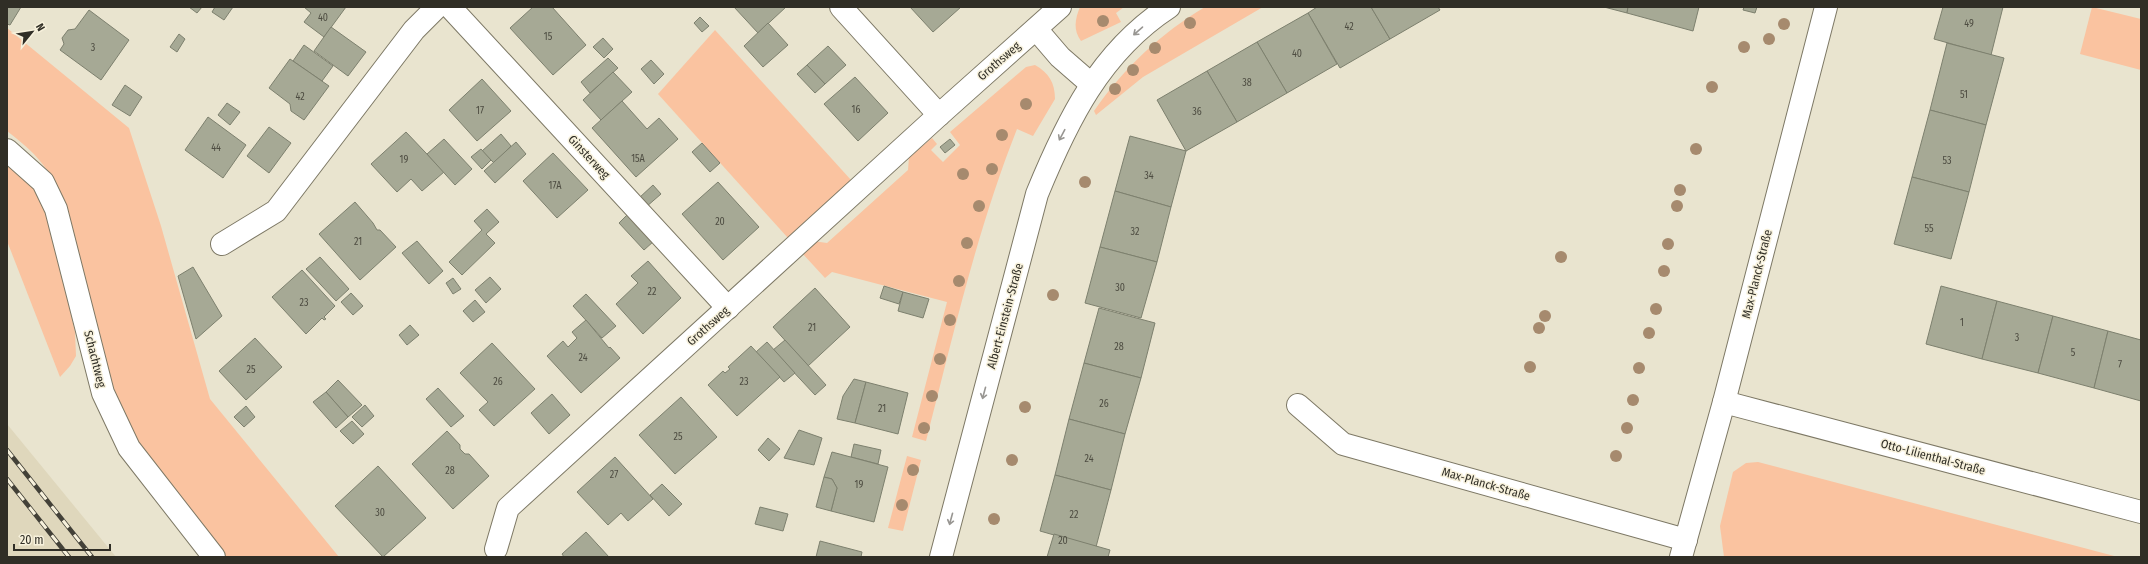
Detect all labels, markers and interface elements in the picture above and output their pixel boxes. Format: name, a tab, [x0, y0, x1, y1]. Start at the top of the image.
north arrow	[12, 12, 52, 52]
house number: 40	[318, 12, 328, 24]
house number: 49	[1964, 18, 1974, 30]
text: N	[33, 21, 48, 33]
house number: 42	[1344, 21, 1354, 33]
one-way arrow	[1133, 27, 1144, 36]
house number: 15	[544, 31, 553, 43]
street label: Grothsweg	[975, 39, 1023, 83]
house number: 3	[91, 42, 96, 54]
house number: 40	[1292, 48, 1302, 60]
house number: 38	[1242, 77, 1252, 89]
house number: 51	[1960, 89, 1968, 101]
house number: 42	[295, 91, 305, 103]
house number: 16	[852, 104, 860, 116]
house number: 17	[476, 105, 484, 117]
house number: 36	[1192, 106, 1202, 118]
one-way arrow	[1057, 129, 1065, 141]
street label: Ginsterweg	[565, 132, 613, 182]
house number: 44	[211, 142, 221, 154]
house number: 15A	[631, 153, 646, 165]
house number: 19	[400, 154, 409, 166]
house number: 53	[1942, 155, 1952, 167]
house number: 34	[1144, 170, 1154, 182]
house number: 17A	[549, 180, 562, 192]
house number: 20	[715, 216, 725, 228]
house number: 55	[1924, 223, 1934, 235]
house number: 32	[1131, 226, 1140, 238]
street label: Max-Planck-Straße	[1739, 228, 1775, 320]
house number: 21	[354, 236, 362, 248]
street label: Albert-Einstein-Straße	[984, 262, 1026, 370]
house number: 30	[1115, 282, 1125, 294]
house number: 22	[648, 286, 657, 298]
house number: 23	[300, 297, 309, 309]
street label: Grothsweg	[684, 303, 732, 349]
house number: 1	[1960, 317, 1964, 329]
house number: 21	[808, 322, 816, 334]
street label: Schachtweg	[81, 329, 109, 389]
house number: 3	[2015, 332, 2020, 344]
house number: 28	[1114, 341, 1124, 353]
house number: 5	[2071, 347, 2076, 359]
house number: 24	[578, 352, 588, 364]
house number: 7	[2118, 359, 2122, 371]
house number: 25	[247, 364, 256, 376]
house number: 26	[493, 376, 503, 388]
house number: 23	[740, 376, 749, 388]
one-way arrow	[980, 387, 988, 400]
house number: 26	[1099, 398, 1109, 410]
house number: 21	[878, 403, 886, 415]
house number: 25	[674, 431, 683, 443]
street label: Otto-Lilienthal-Straße	[1879, 436, 1987, 478]
house number: 24	[1084, 453, 1094, 465]
house number: 28	[445, 465, 455, 477]
street label: Max-Planck-Straße	[1440, 465, 1532, 503]
house number: 27	[610, 469, 618, 481]
house number: 19	[855, 479, 864, 491]
house number: 30	[375, 507, 385, 519]
house number: 22	[1070, 509, 1079, 521]
one-way arrow	[947, 512, 954, 525]
scale bar	[14, 526, 110, 552]
text: 20 m	[20, 533, 44, 547]
house number: 20	[1058, 535, 1068, 547]

